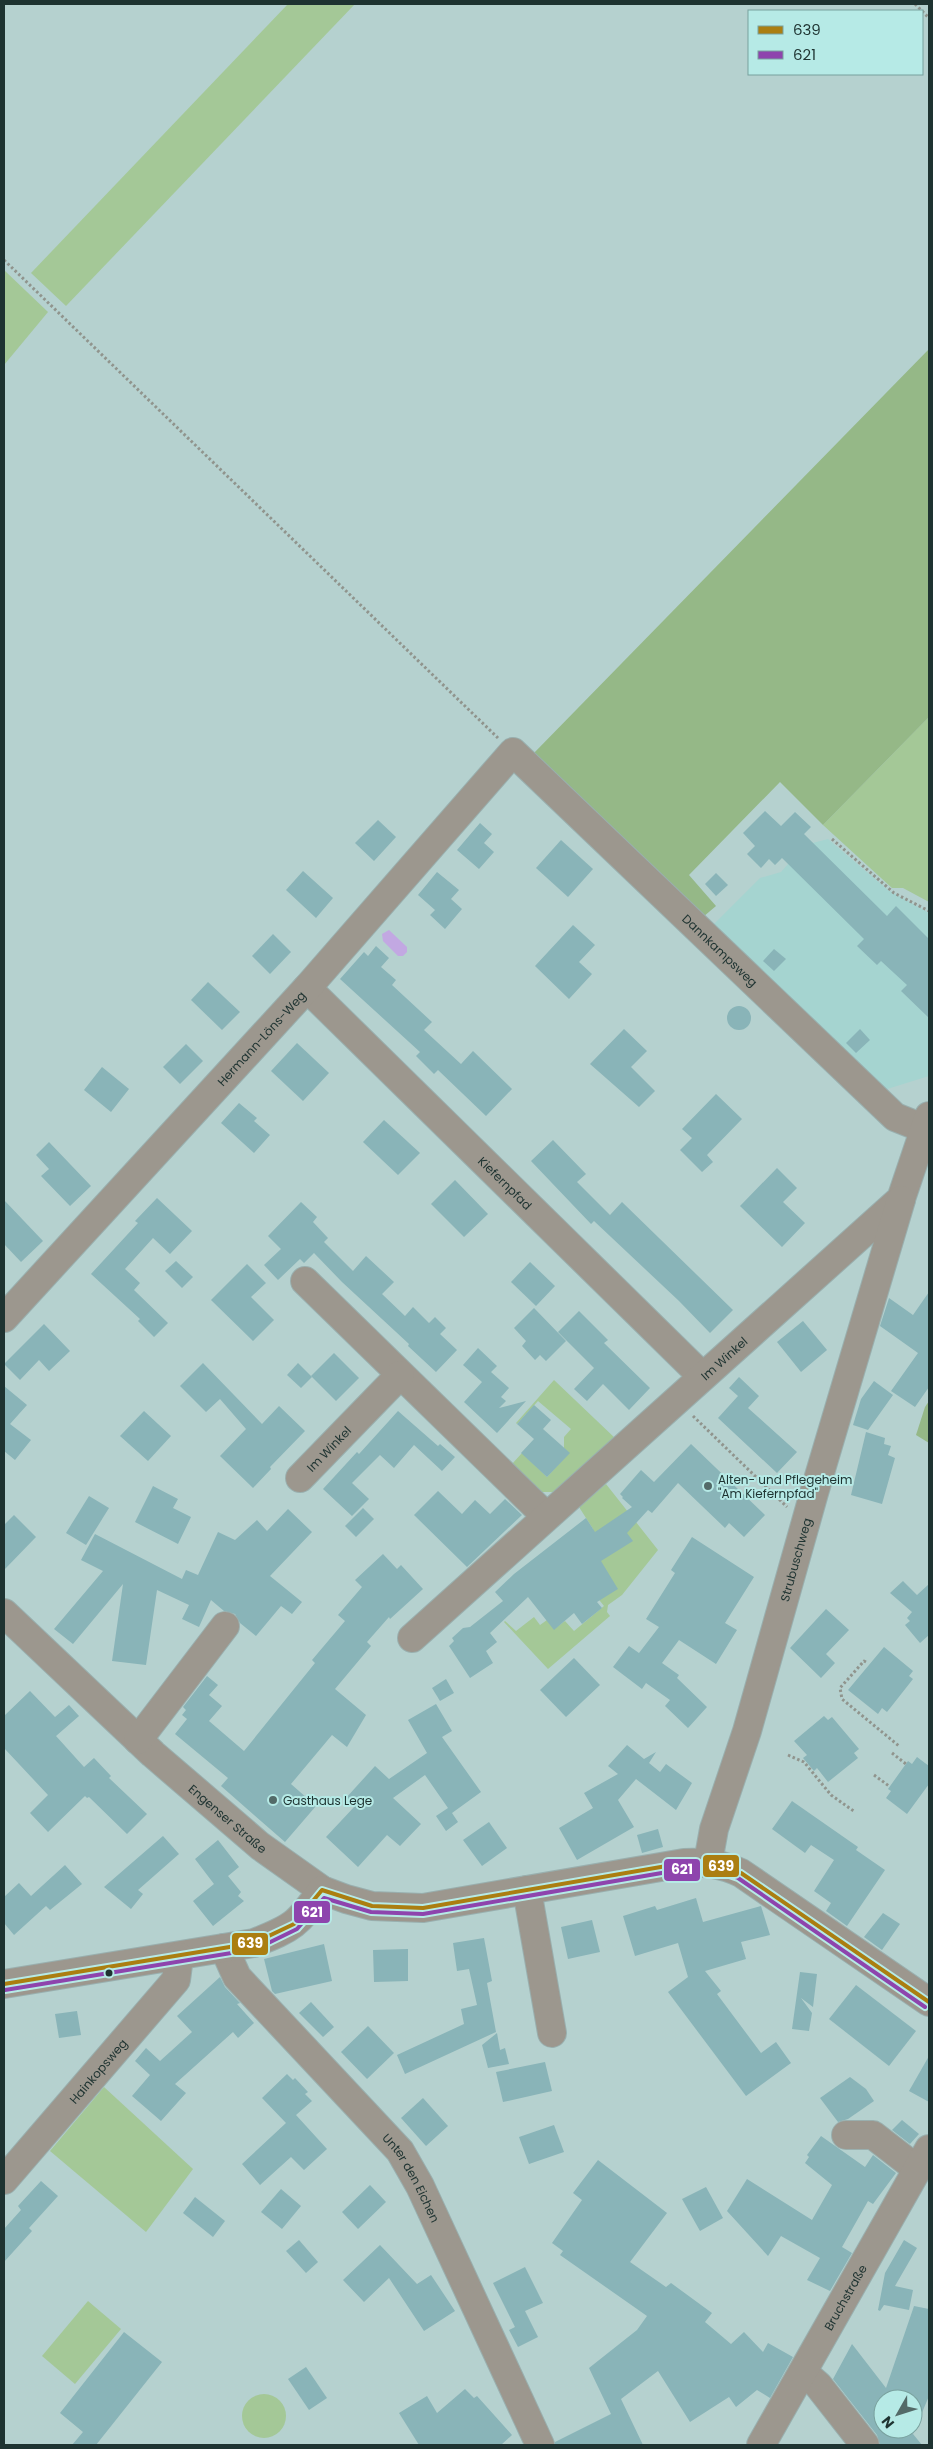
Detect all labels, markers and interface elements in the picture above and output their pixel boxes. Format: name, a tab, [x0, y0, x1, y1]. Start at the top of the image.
legend	[748, 10, 923, 75]
text: 639	[793, 19, 821, 40]
text: 621	[793, 44, 816, 65]
street label: Dannkampsweg	[679, 910, 762, 990]
street label: Hermann-Löns-Weg	[213, 987, 309, 1089]
street label: Kiefernpfad	[475, 1152, 536, 1213]
street label: Im Winkel	[697, 1333, 751, 1384]
street label: Im Winkel	[302, 1422, 355, 1475]
place label: Alten- und Pflegeheim "Am Kiefernpfad"	[718, 1471, 852, 1502]
marker: Alten- und Pflegeheim "Am Kiefernpfad"	[702, 1480, 714, 1492]
street label: Strubuschweg	[775, 1516, 815, 1603]
street label: Engenser Straße	[185, 1780, 271, 1857]
place label: Gasthaus Lege	[283, 1792, 372, 1809]
marker: Gasthaus Lege	[267, 1794, 279, 1806]
line badge: 639	[702, 1854, 740, 1878]
text: 639	[708, 1856, 734, 1876]
line badge: 621	[663, 1858, 701, 1882]
text: 621	[671, 1859, 693, 1879]
line badge: 621	[293, 1900, 331, 1924]
text: 621	[301, 1902, 323, 1922]
line badge: 639	[231, 1932, 269, 1956]
text: 639	[237, 1933, 263, 1953]
unlabelled marker	[104, 1968, 114, 1978]
street label: Hainkopsweg	[65, 2035, 131, 2107]
street label: Unter den Eichen	[379, 2129, 444, 2225]
street label: Bruchstraße	[819, 2261, 870, 2333]
north arrow	[873, 2389, 923, 2439]
text: N	[877, 2412, 899, 2433]

